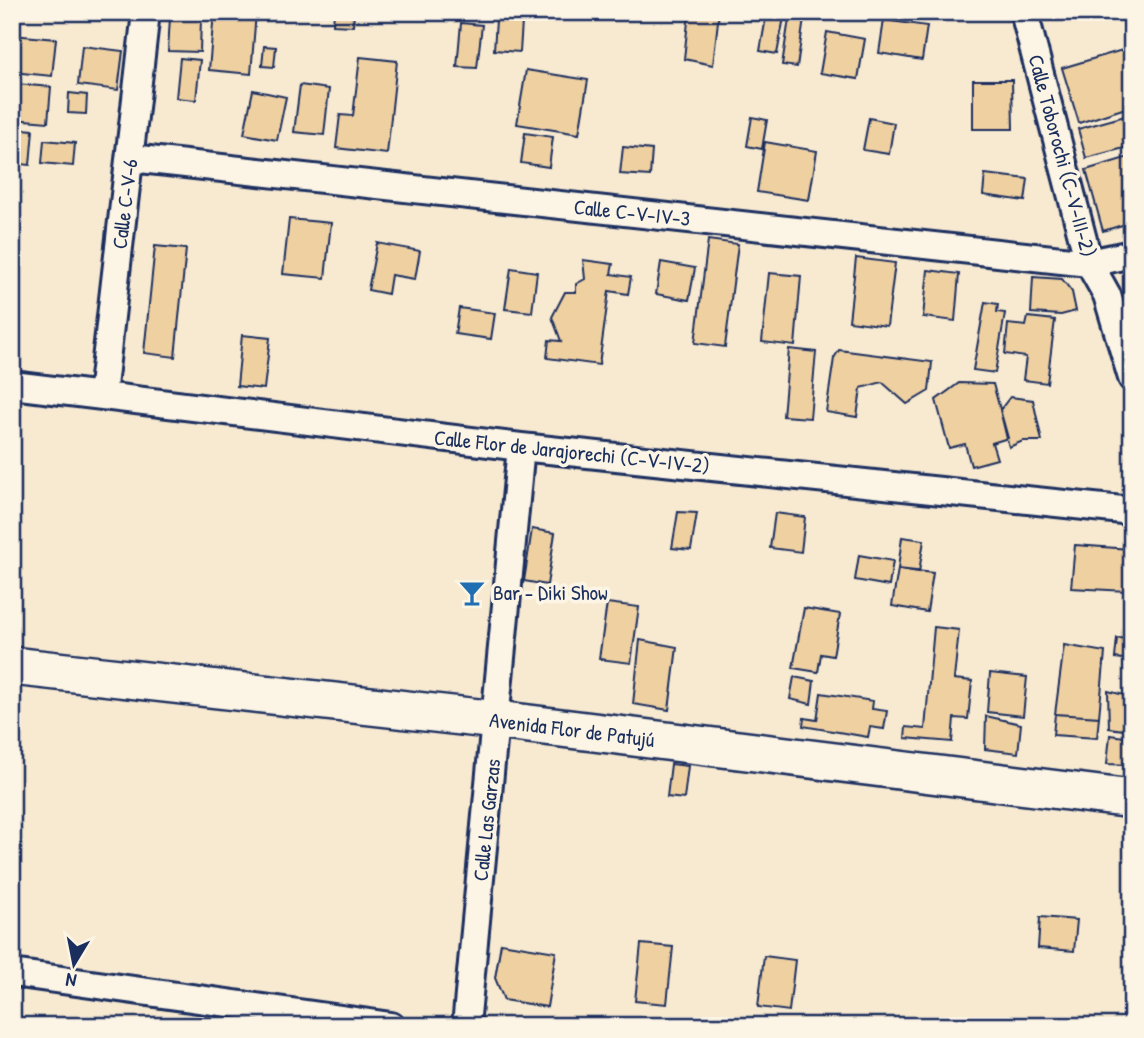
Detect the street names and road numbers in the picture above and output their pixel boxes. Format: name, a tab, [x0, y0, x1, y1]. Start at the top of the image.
street label: Calle Toborochi (C-V-III-2)	[1021, 51, 1103, 260]
street label: Calle C-V-6	[105, 157, 144, 251]
street label: Calle C-V-IV-3	[572, 192, 692, 233]
street label: Calle Flor de Jarajorechi (C-V-IV-2)	[433, 423, 711, 480]
street label: Avenida Flor de Patujú	[488, 705, 657, 754]
street label: Calle Las Garzas	[466, 757, 507, 882]

